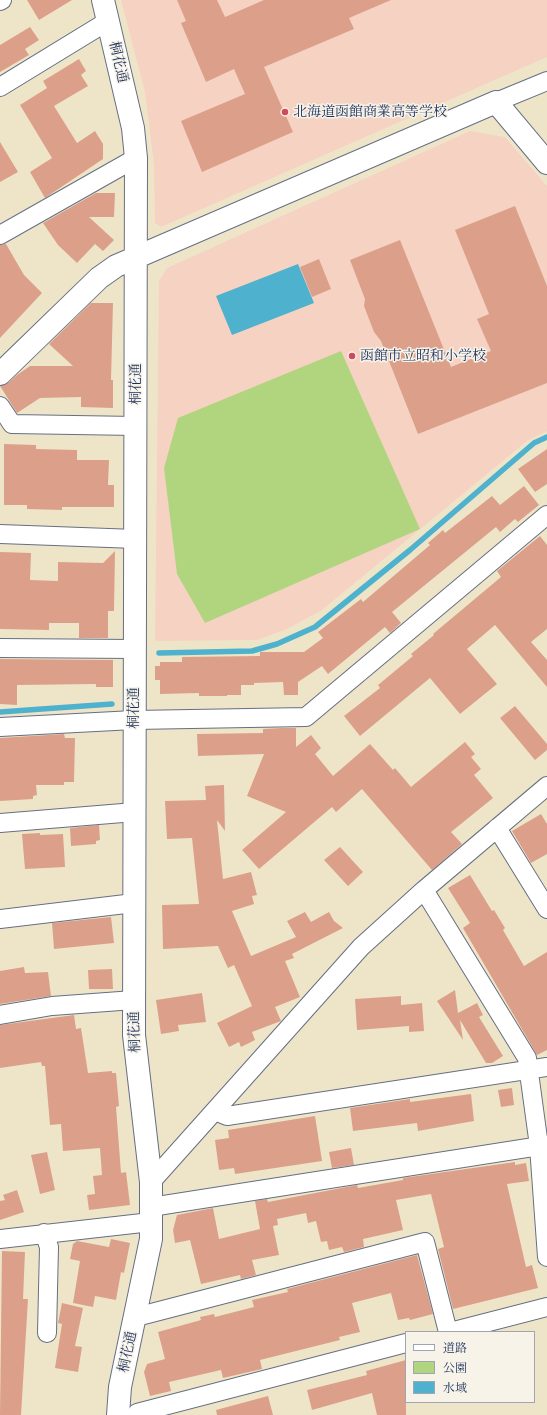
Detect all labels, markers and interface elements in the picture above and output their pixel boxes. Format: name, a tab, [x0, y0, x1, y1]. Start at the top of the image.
street label: 桐花通	[105, 40, 131, 84]
place label: 北海道函館商業高等学校	[293, 104, 447, 120]
marker: 北海道函館商業高等学校	[280, 107, 290, 117]
place label: 函館市立昭和小学校	[360, 348, 486, 364]
marker: 函館市立昭和小学校	[347, 351, 357, 361]
street label: 桐花通	[128, 363, 144, 405]
street label: 桐花通	[126, 687, 142, 729]
street label: 桐花通	[126, 1011, 144, 1053]
street label: 桐花通	[115, 1330, 141, 1374]
legend	[405, 1331, 535, 1403]
text: 道路	[443, 1343, 467, 1355]
text: 公園	[443, 1363, 467, 1375]
text: 水域	[443, 1383, 467, 1395]

